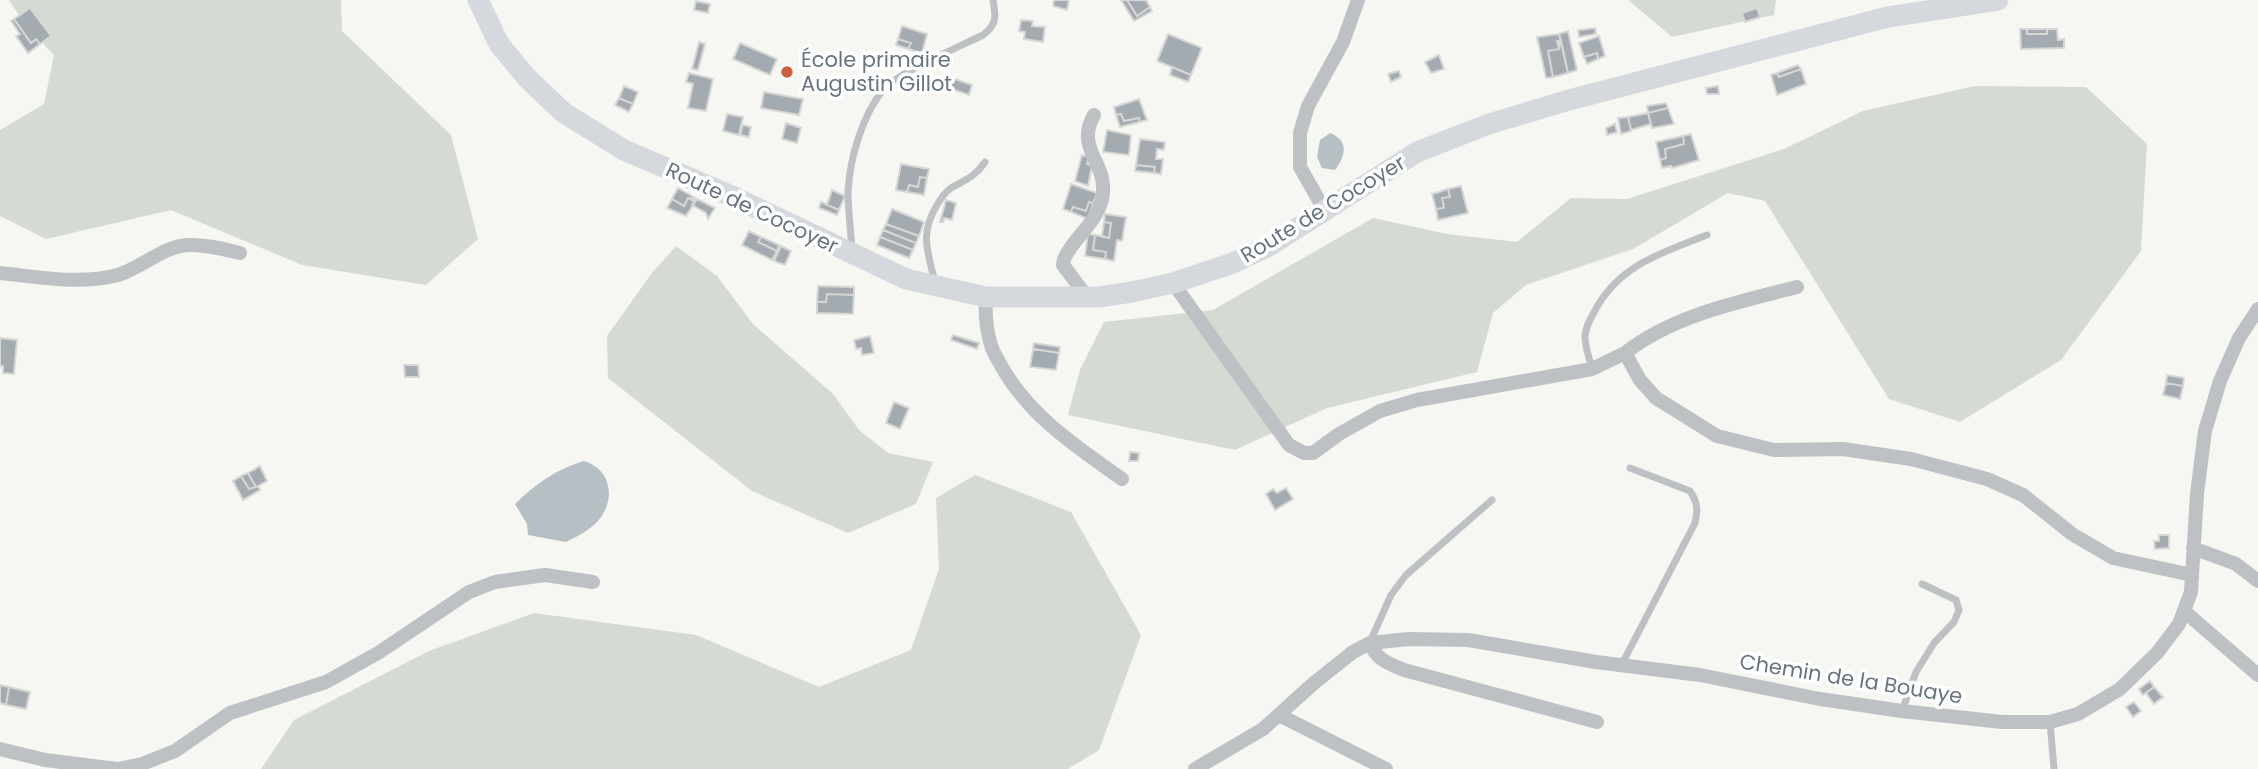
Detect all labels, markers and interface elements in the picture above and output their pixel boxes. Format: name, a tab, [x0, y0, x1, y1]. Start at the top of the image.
place label: École primaire Augustin Gillot	[801, 45, 952, 98]
marker: École primaire Augustin Gillot	[779, 64, 795, 80]
street label: Route de Cocoyer	[1235, 148, 1411, 269]
street label: Route de Cocoyer	[661, 155, 843, 260]
street label: Chemin de la Bouaye	[1738, 647, 1965, 710]

